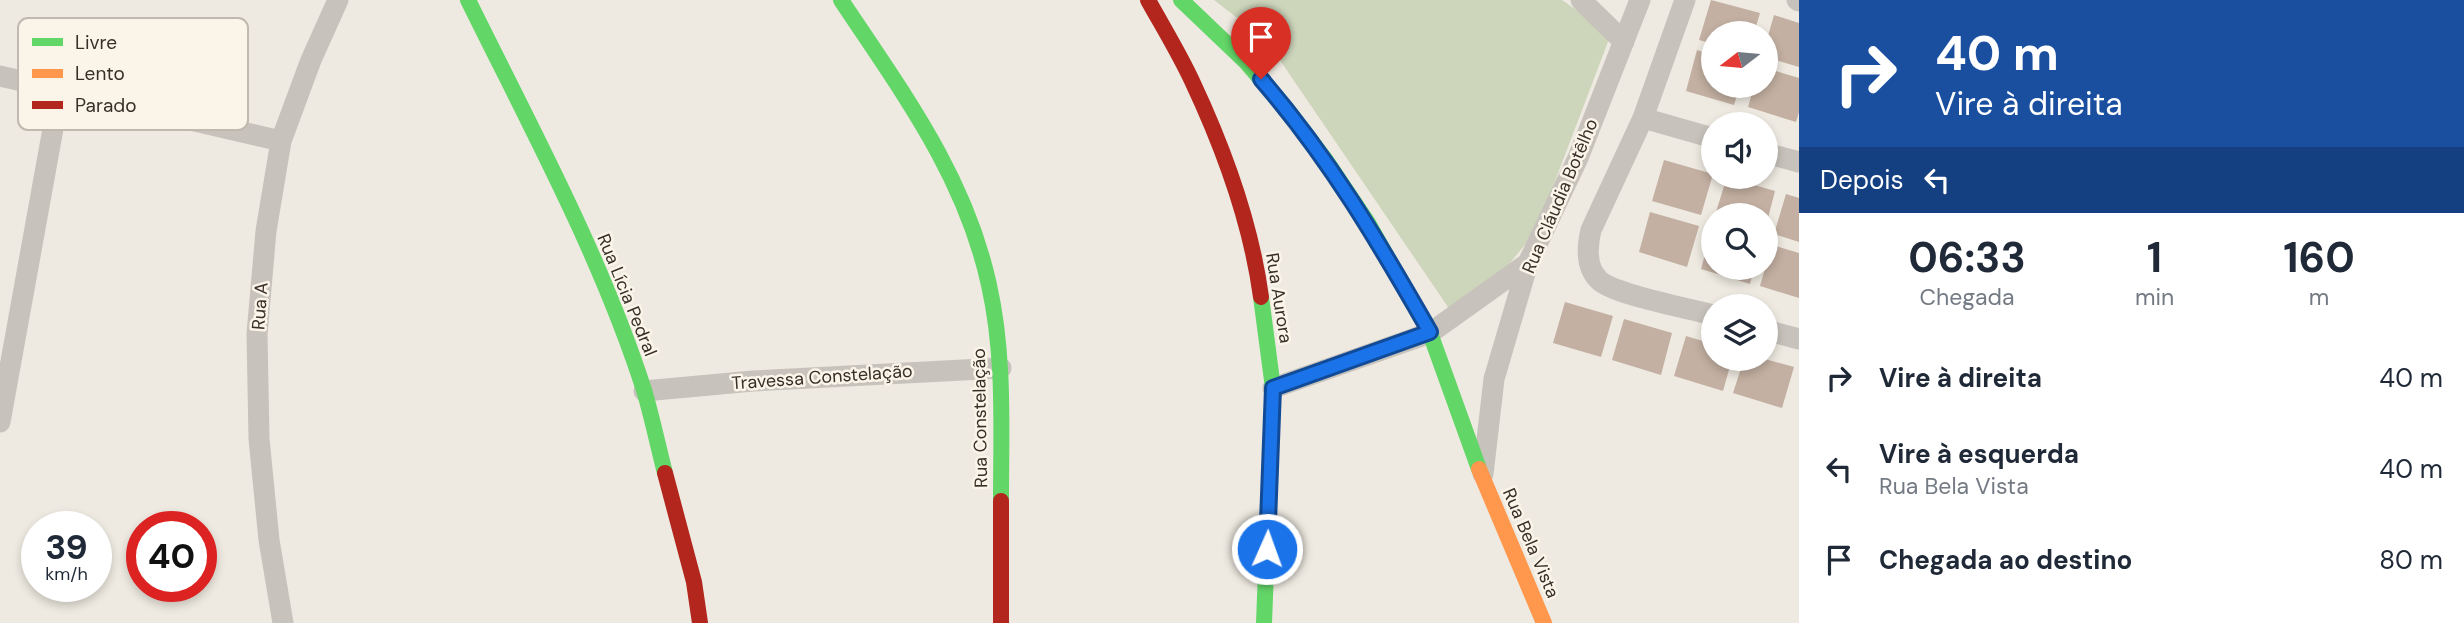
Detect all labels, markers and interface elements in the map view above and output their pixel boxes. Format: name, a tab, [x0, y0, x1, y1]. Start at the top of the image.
pin	[1231, 7, 1291, 79]
legend	[18, 18, 248, 130]
icon: arrive	[1242, 18, 1280, 56]
north arrow	[1701, 21, 1778, 98]
map controls	[1701, 21, 1778, 371]
text: 40 m	[1935, 21, 2059, 85]
icon: right	[1820, 28, 1911, 119]
text: Livre	[75, 30, 117, 55]
text: Lento	[75, 61, 125, 86]
text: Vire à direita	[1935, 83, 2123, 125]
text: Parado	[75, 93, 136, 118]
button: sound	[1701, 112, 1778, 189]
street label: Rua Cláudia Botêlho	[1517, 115, 1603, 277]
icon: left	[1918, 161, 1956, 199]
text: Depois	[1820, 163, 1904, 197]
button: search	[1701, 203, 1778, 280]
street label: Rua Lícia Pedral	[591, 230, 663, 360]
text: 06:33	[1908, 230, 2026, 285]
text: 1	[2147, 230, 2162, 285]
text: 160	[2283, 230, 2355, 285]
street label: Rua Aurora	[1260, 251, 1298, 345]
street label: Rua A	[246, 281, 274, 331]
text: Chegada	[1919, 282, 2014, 312]
text: min	[2135, 282, 2174, 312]
text: m	[2309, 282, 2329, 312]
button: layers	[1701, 294, 1778, 371]
street label: Rua Constelação	[967, 348, 993, 488]
street label: Travessa Constelação	[731, 359, 913, 395]
icon: right	[1820, 359, 1858, 397]
text: Vire à direita	[1879, 361, 2042, 395]
text: 40 m	[2379, 361, 2443, 395]
text: Vire à esquerda	[1879, 437, 2079, 471]
icon: left	[1820, 450, 1858, 488]
text: 40 m	[2379, 452, 2443, 486]
text: Rua Bela Vista	[1879, 471, 2029, 501]
street label: Rua Bela Vista	[1497, 484, 1565, 602]
speed limit sign: 40	[126, 511, 217, 602]
position arrow	[1230, 512, 1304, 586]
text: 39	[45, 524, 88, 570]
icon: arrive	[1820, 541, 1858, 579]
text: Chegada ao destino	[1879, 543, 2132, 577]
text: 80 m	[2379, 543, 2443, 577]
text: km/h	[45, 562, 88, 586]

